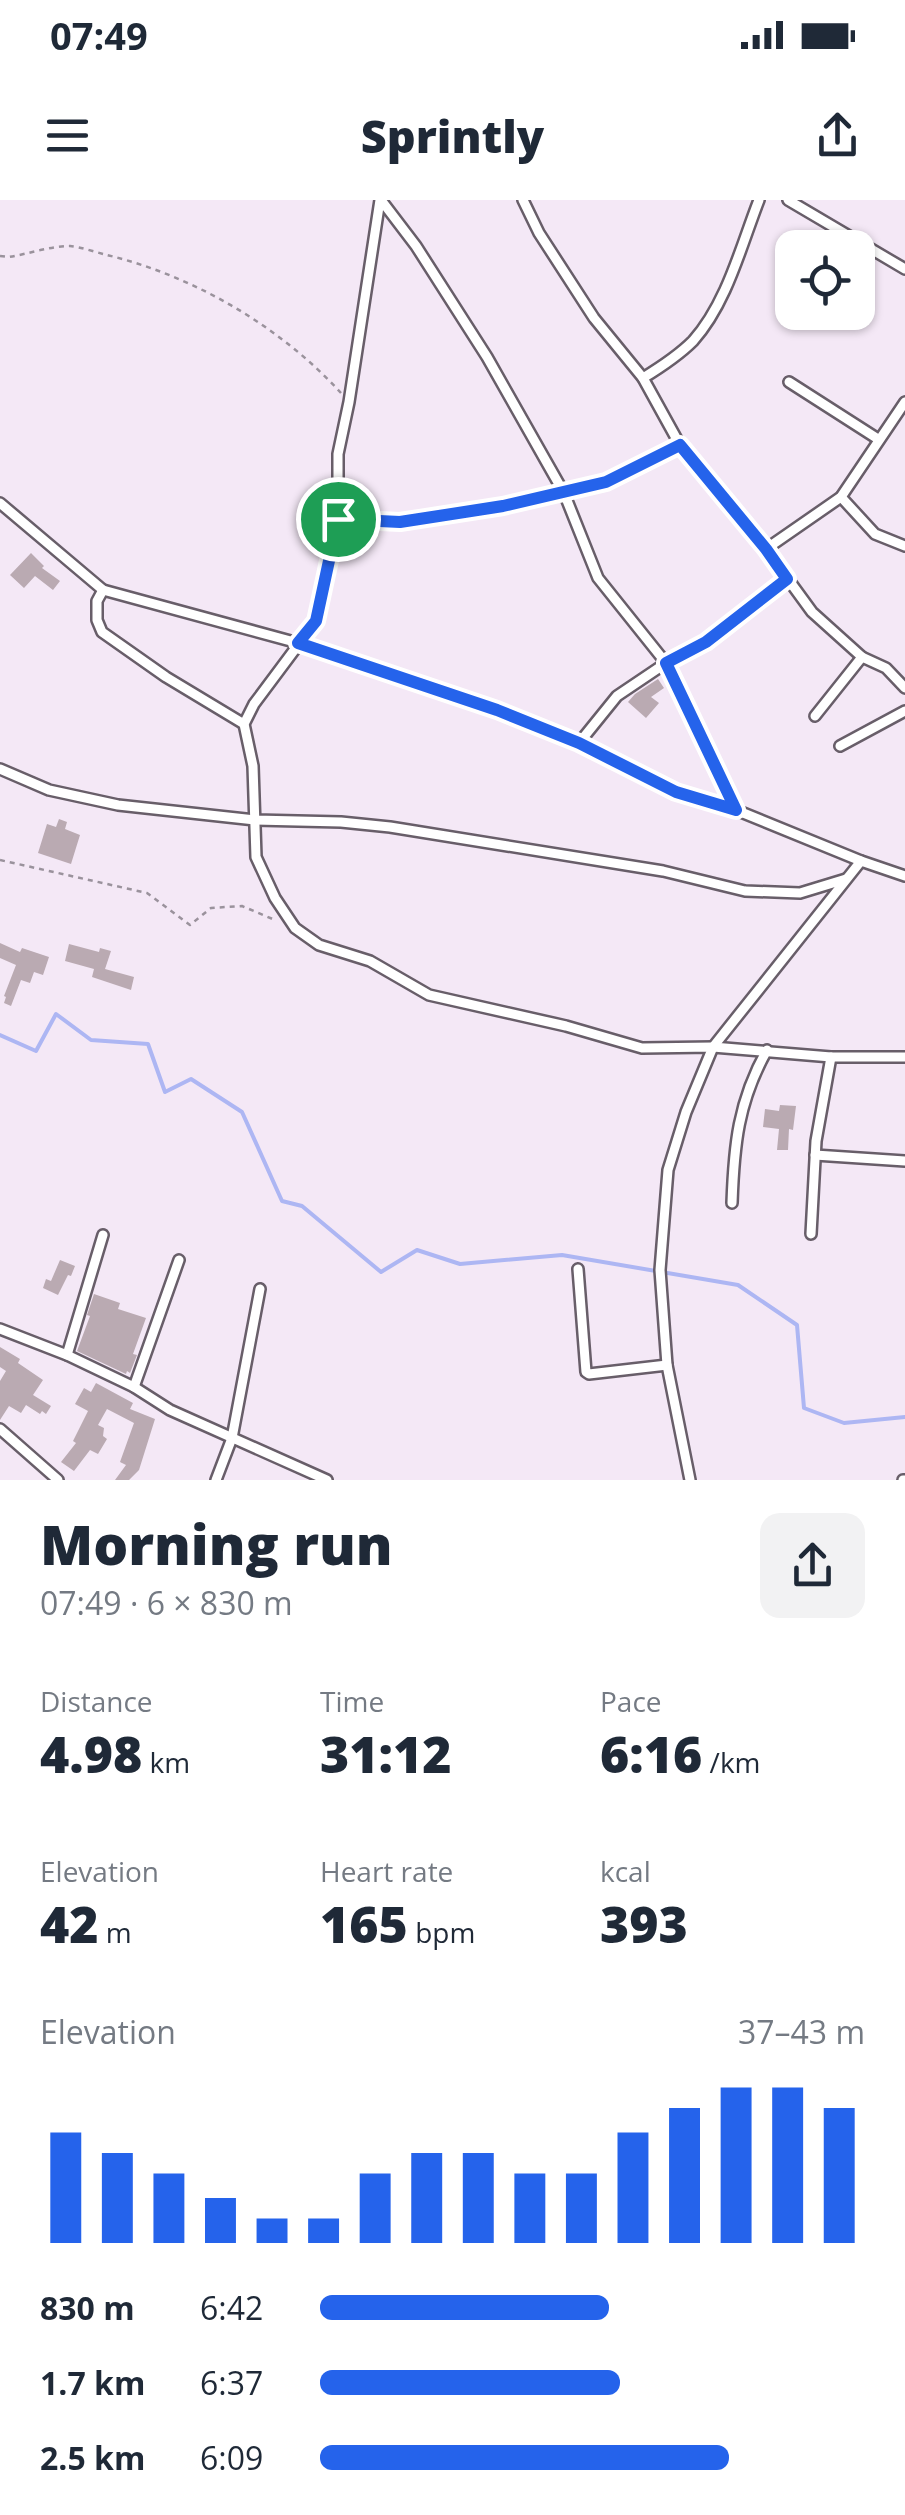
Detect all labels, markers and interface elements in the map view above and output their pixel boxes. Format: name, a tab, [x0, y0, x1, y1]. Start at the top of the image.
text: 07:49	[50, 9, 148, 61]
text: Sprintly	[361, 105, 544, 166]
icon: menu	[40, 108, 95, 163]
icon: share	[810, 108, 865, 163]
map controls	[775, 230, 875, 330]
button: locate	[775, 230, 875, 330]
pin	[296, 477, 381, 562]
icon: arrive	[311, 492, 366, 547]
text: Morning run	[40, 1506, 393, 1581]
button: share	[760, 1513, 865, 1618]
text: 07:49 · 6 × 830 m	[40, 1581, 293, 1624]
text: Distance	[40, 1682, 153, 1720]
text: Time	[320, 1682, 384, 1720]
text: Pace	[600, 1682, 662, 1720]
text: 4.98	[40, 1720, 142, 1788]
text: 31:12	[320, 1720, 452, 1788]
text: 6:16	[600, 1720, 702, 1788]
text: km	[142, 1743, 190, 1781]
text: /km	[702, 1743, 761, 1781]
text: Elevation	[40, 1852, 159, 1890]
text: Heart rate	[320, 1852, 453, 1890]
text: kcal	[600, 1852, 651, 1890]
text: 42	[40, 1890, 99, 1958]
text: 165	[320, 1890, 408, 1958]
text: 393	[600, 1890, 688, 1958]
text: m	[99, 1913, 132, 1951]
text: bpm	[408, 1913, 475, 1951]
text: Elevation	[40, 2010, 176, 2053]
text: 37–43 m	[738, 2010, 865, 2053]
text: 830 m	[40, 2286, 135, 2329]
text: 6:42	[200, 2286, 263, 2329]
text: 1.7 km	[40, 2361, 145, 2404]
text: 6:37	[200, 2361, 263, 2404]
text: 2.5 km	[40, 2436, 145, 2479]
text: 6:09	[200, 2436, 263, 2479]

